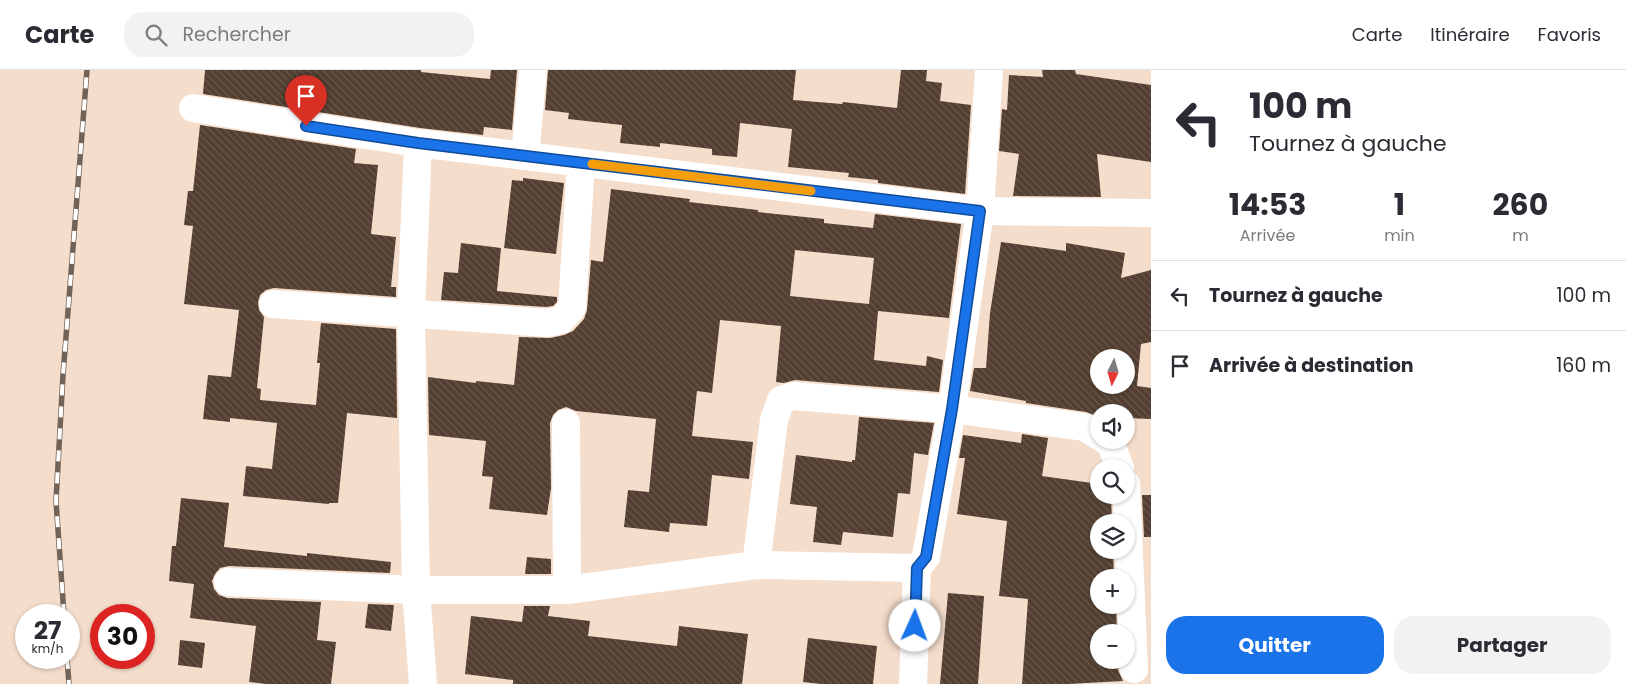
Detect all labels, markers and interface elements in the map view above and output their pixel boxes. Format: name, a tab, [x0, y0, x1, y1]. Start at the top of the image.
search box	[124, 12, 474, 57]
text: Carte	[25, 18, 94, 51]
icon: search	[142, 21, 170, 49]
text: Rechercher	[182, 21, 291, 48]
text: Carte	[1352, 22, 1402, 47]
text: Itinéraire	[1430, 22, 1510, 47]
text: Favoris	[1538, 22, 1601, 47]
pin	[285, 75, 327, 126]
text: 100 m	[1249, 81, 1352, 130]
icon: arrive	[292, 82, 320, 110]
icon: left	[1166, 90, 1231, 155]
text: Tournez à gauche	[1249, 128, 1447, 159]
text: 14:53	[1229, 183, 1306, 226]
text: 1	[1394, 183, 1405, 226]
text: 260	[1492, 183, 1548, 226]
text: Arrivée	[1240, 224, 1295, 247]
text: min	[1384, 224, 1415, 247]
text: m	[1512, 224, 1529, 247]
icon: left	[1166, 282, 1194, 310]
text: Tournez à gauche	[1209, 282, 1383, 309]
text: 100 m	[1556, 282, 1611, 309]
north arrow	[1090, 349, 1135, 394]
map controls	[1090, 349, 1135, 669]
icon: arrive	[1166, 352, 1194, 380]
text: Arrivée à destination	[1209, 352, 1414, 379]
text: 160 m	[1556, 352, 1611, 379]
button: sound	[1090, 404, 1135, 449]
button: search	[1090, 459, 1135, 504]
button: layers	[1090, 514, 1135, 559]
button: +	[1090, 569, 1135, 614]
position arrow	[888, 599, 940, 651]
speed limit sign: 30	[90, 604, 155, 669]
text: 27	[34, 613, 61, 648]
button: Quitter	[1166, 616, 1384, 674]
button: Partager	[1394, 616, 1611, 674]
button: −	[1090, 624, 1135, 669]
text: km/h	[32, 640, 63, 657]

